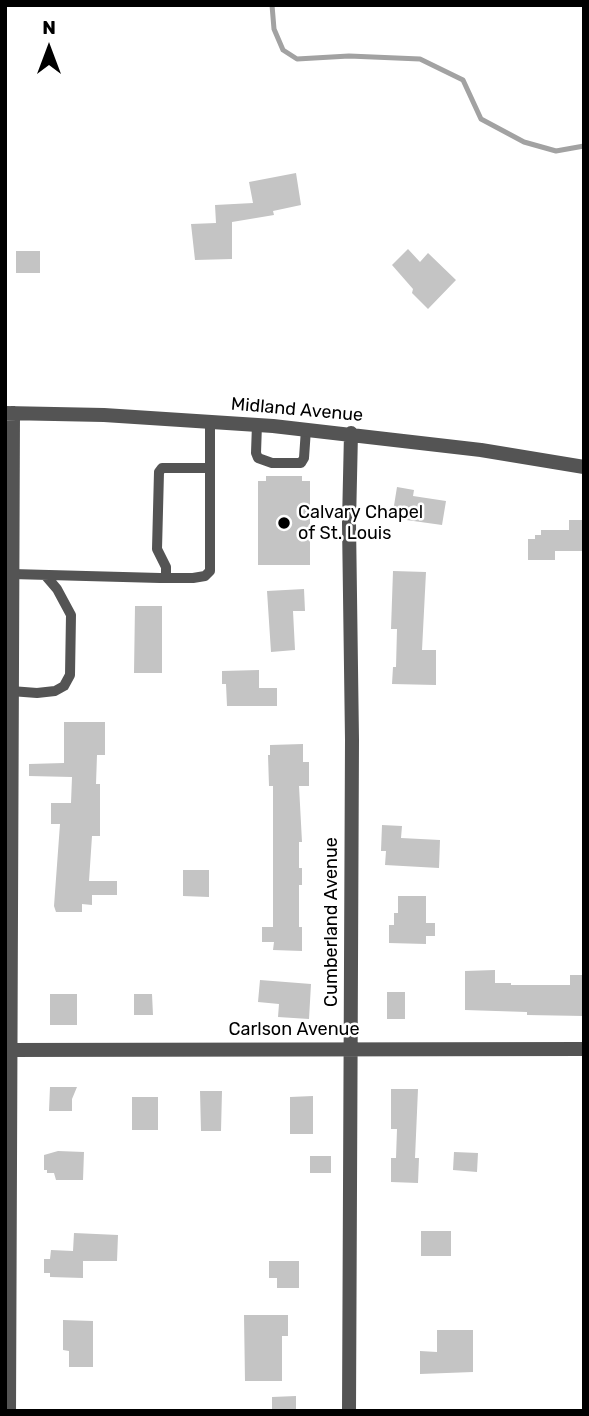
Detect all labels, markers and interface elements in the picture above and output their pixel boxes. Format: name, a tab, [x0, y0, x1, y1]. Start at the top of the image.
north arrow	[14, 14, 84, 84]
text: N	[42, 16, 56, 39]
street label: Midland Avenue	[230, 393, 364, 427]
place label: Calvary Chapel of St. Louis	[298, 502, 423, 544]
marker: Calvary Chapel of St. Louis	[276, 515, 292, 531]
street label: Cumberland Avenue	[321, 837, 343, 1007]
street label: Carlson Avenue	[228, 1019, 360, 1041]

